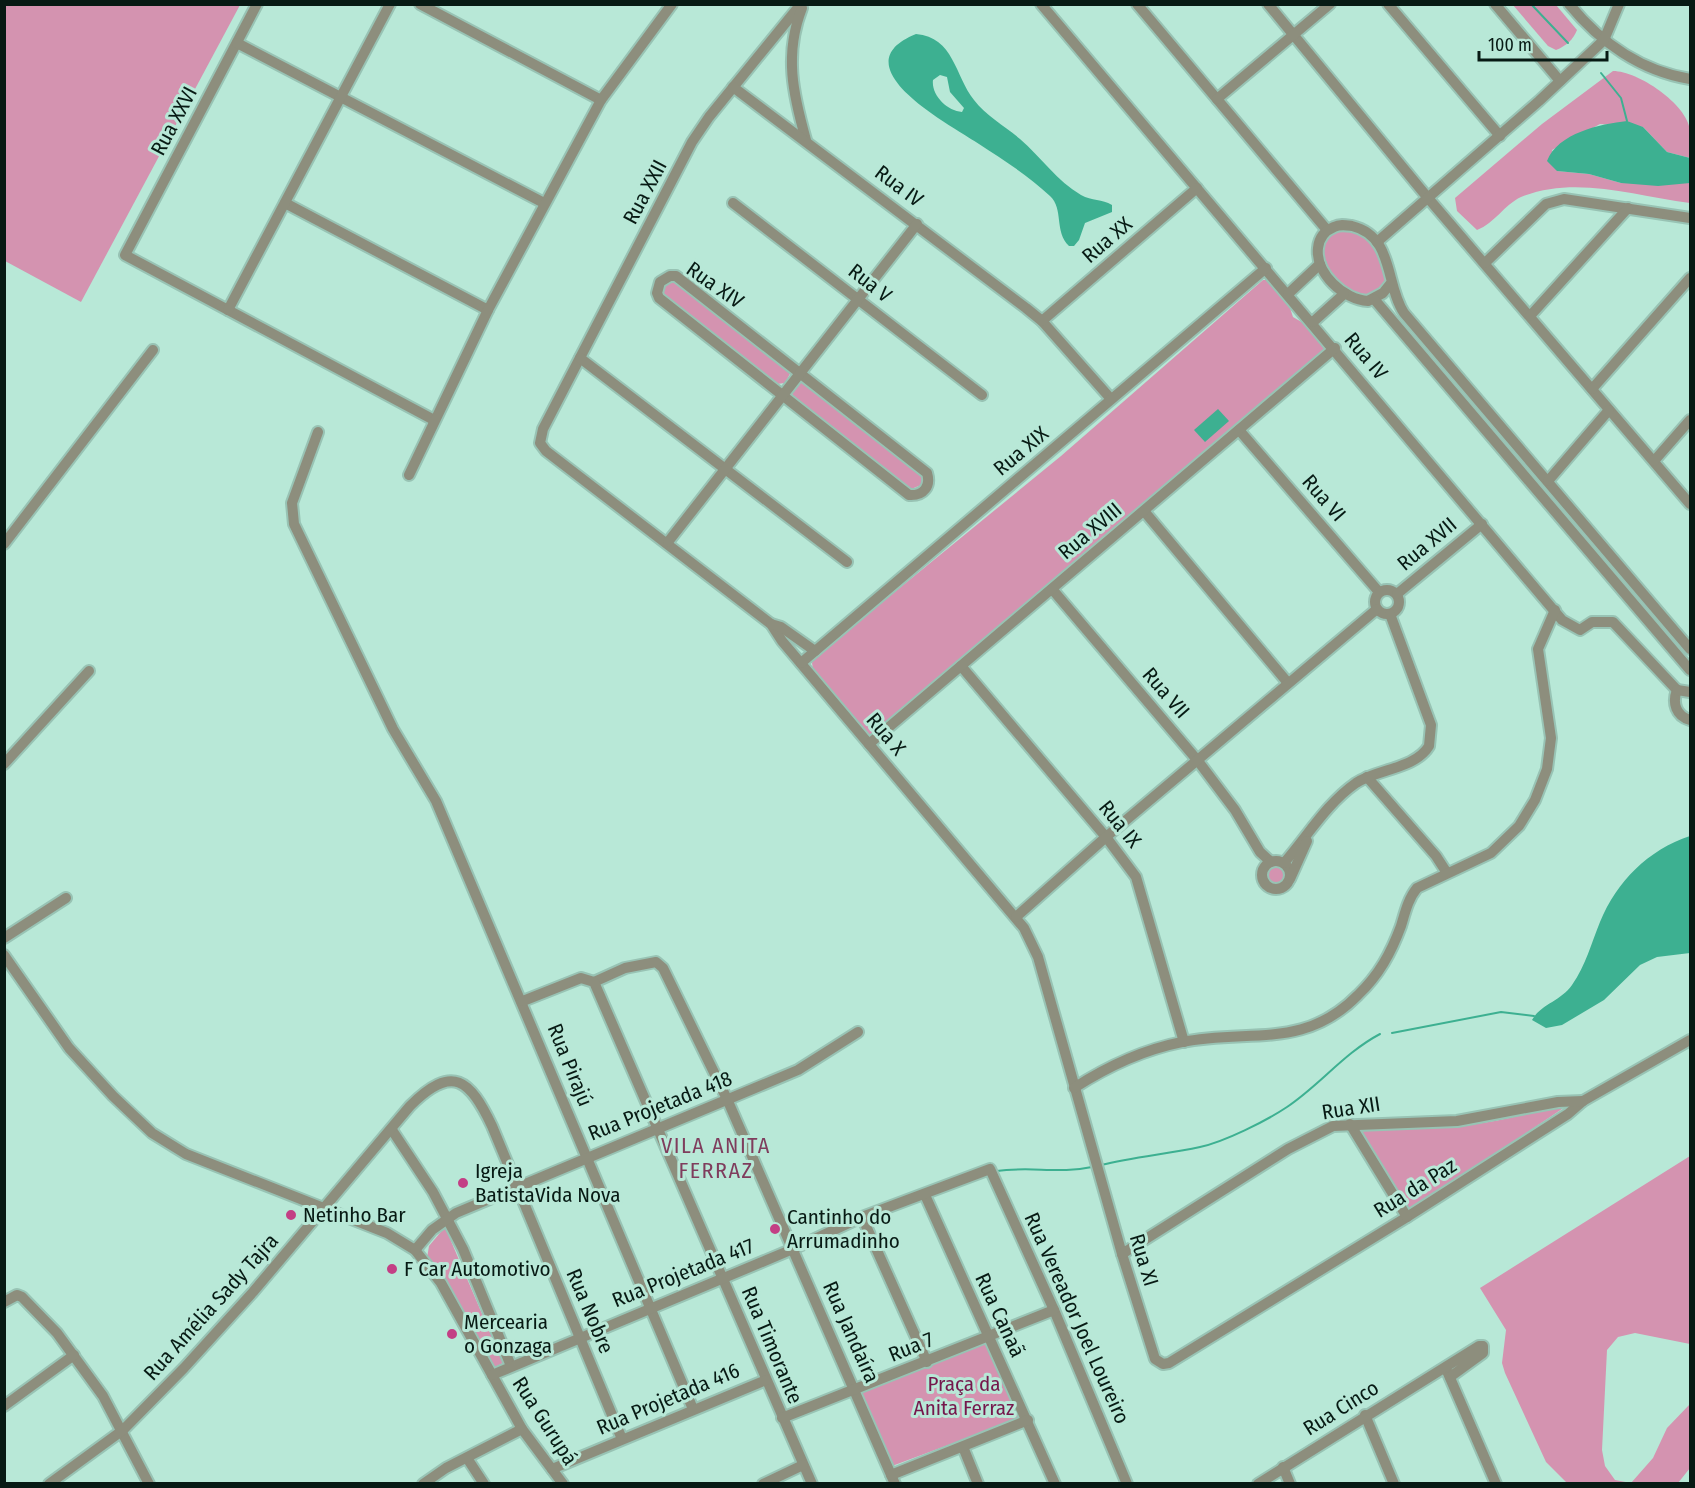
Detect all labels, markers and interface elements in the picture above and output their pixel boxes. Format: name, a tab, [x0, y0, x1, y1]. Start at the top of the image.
scale bar	[1479, 24, 1606, 62]
text: 100 m	[1488, 34, 1532, 56]
street label: Rua XXVI	[145, 82, 203, 160]
street label: Rua XXII	[617, 155, 673, 229]
street label: Rua IV	[870, 159, 929, 213]
street label: Rua XX	[1077, 211, 1138, 269]
street label: Rua XIV	[681, 256, 749, 314]
street label: Rua V	[843, 258, 897, 308]
street label: Rua IV	[1339, 327, 1393, 385]
street label: Rua XIX	[988, 420, 1054, 481]
street label: Rua VI	[1297, 469, 1351, 527]
street label: Rua XVIII	[1053, 497, 1127, 565]
street label: Rua XVII	[1392, 512, 1462, 576]
street label: Rua VII	[1137, 662, 1195, 724]
street label: Rua X	[861, 707, 912, 761]
street label: Rua IX	[1093, 795, 1147, 854]
street label: Rua Pirajú	[542, 1020, 598, 1110]
street label: Rua Projetada 418	[584, 1065, 736, 1147]
street label: Rua XII	[1320, 1091, 1382, 1125]
district label: VILA ANITA FERRAZ	[661, 1132, 771, 1184]
street label: Rua da Paz	[1369, 1152, 1461, 1224]
place label: Igreja BatistaVida Nova	[475, 1158, 620, 1208]
marker: Igreja BatistaVida Nova	[456, 1176, 470, 1190]
place label: Netinho Bar	[303, 1202, 406, 1228]
place label: Cantinho do Arrumadinho	[787, 1204, 900, 1254]
marker: Netinho Bar	[284, 1208, 298, 1222]
street label: Rua Vereador Joel Loureiro	[1019, 1208, 1135, 1428]
marker: Cantinho do Arrumadinho	[768, 1222, 782, 1236]
street label: Rua Amélia Sady Tajra	[138, 1228, 284, 1386]
street label: Rua XI	[1124, 1231, 1164, 1289]
street label: Rua Projetada 417	[608, 1233, 758, 1313]
place label: F Car Automotivo	[404, 1256, 550, 1282]
marker: F Car Automotivo	[385, 1262, 399, 1276]
street label: Rua Nobre	[561, 1265, 619, 1357]
street label: Rua Canaã	[969, 1269, 1031, 1361]
street label: Rua Jandaíra	[817, 1277, 885, 1387]
street label: Rua Timorante	[736, 1282, 808, 1408]
place label: Mercearia o Gonzaga	[464, 1309, 552, 1359]
street label: Rua 7	[885, 1326, 937, 1368]
marker: Mercearia o Gonzaga	[445, 1327, 459, 1341]
street label: Rua Projetada 416	[593, 1357, 743, 1441]
park label: Praça da Anita Ferraz	[914, 1371, 1014, 1421]
street label: Rua Gurupá	[507, 1372, 583, 1470]
street label: Rua Cinco	[1298, 1375, 1384, 1441]

